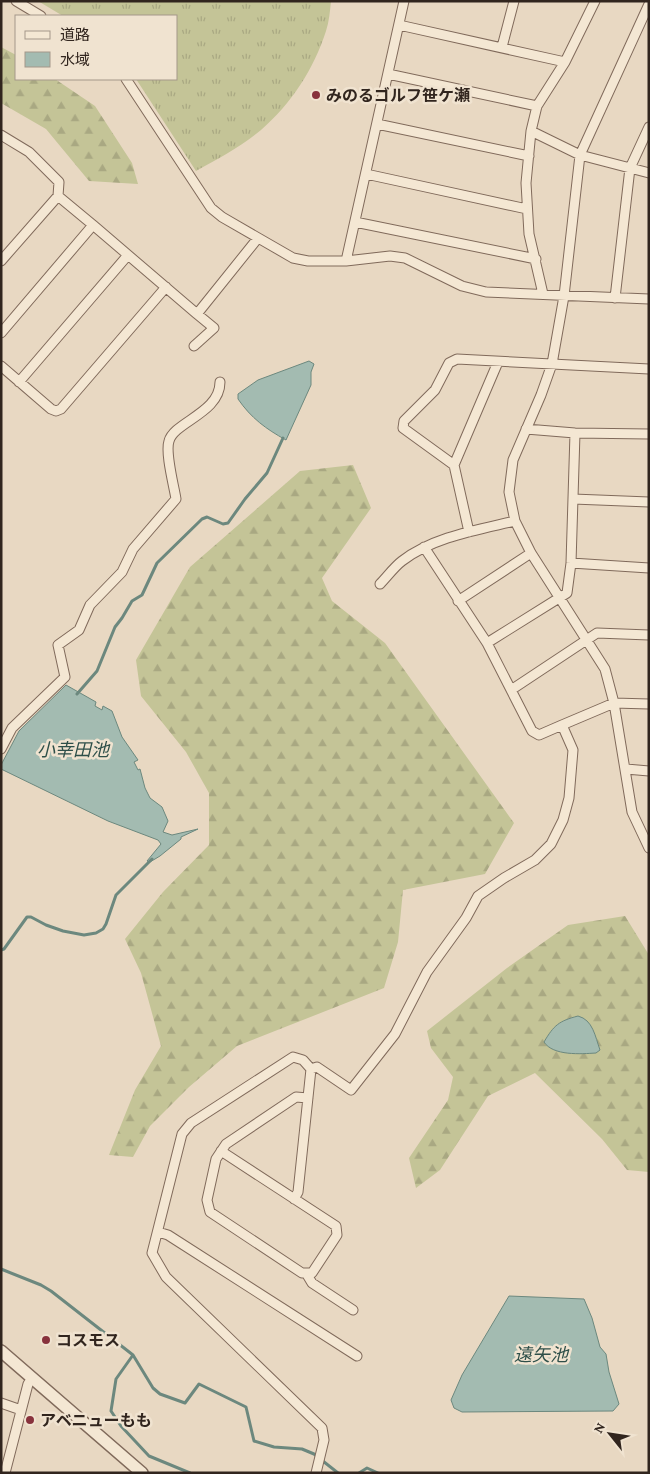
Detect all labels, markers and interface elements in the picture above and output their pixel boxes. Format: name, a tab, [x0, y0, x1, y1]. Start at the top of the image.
legend	[15, 15, 178, 80]
text: 道路	[60, 27, 90, 43]
text: 水域	[60, 52, 90, 68]
place label: みのるゴルフ笹ケ瀬	[326, 86, 470, 104]
marker: みのるゴルフ笹ケ瀬	[310, 89, 322, 101]
water label: 小幸田池	[37, 740, 111, 760]
place label: コスモス	[56, 1332, 120, 1349]
marker: コスモス	[40, 1334, 52, 1346]
water label: 遠矢池	[514, 1345, 570, 1365]
north arrow	[585, 1409, 635, 1459]
place label: アベニューもも	[40, 1412, 152, 1429]
marker: アベニューもも	[24, 1414, 36, 1426]
text: N	[589, 1419, 608, 1436]

